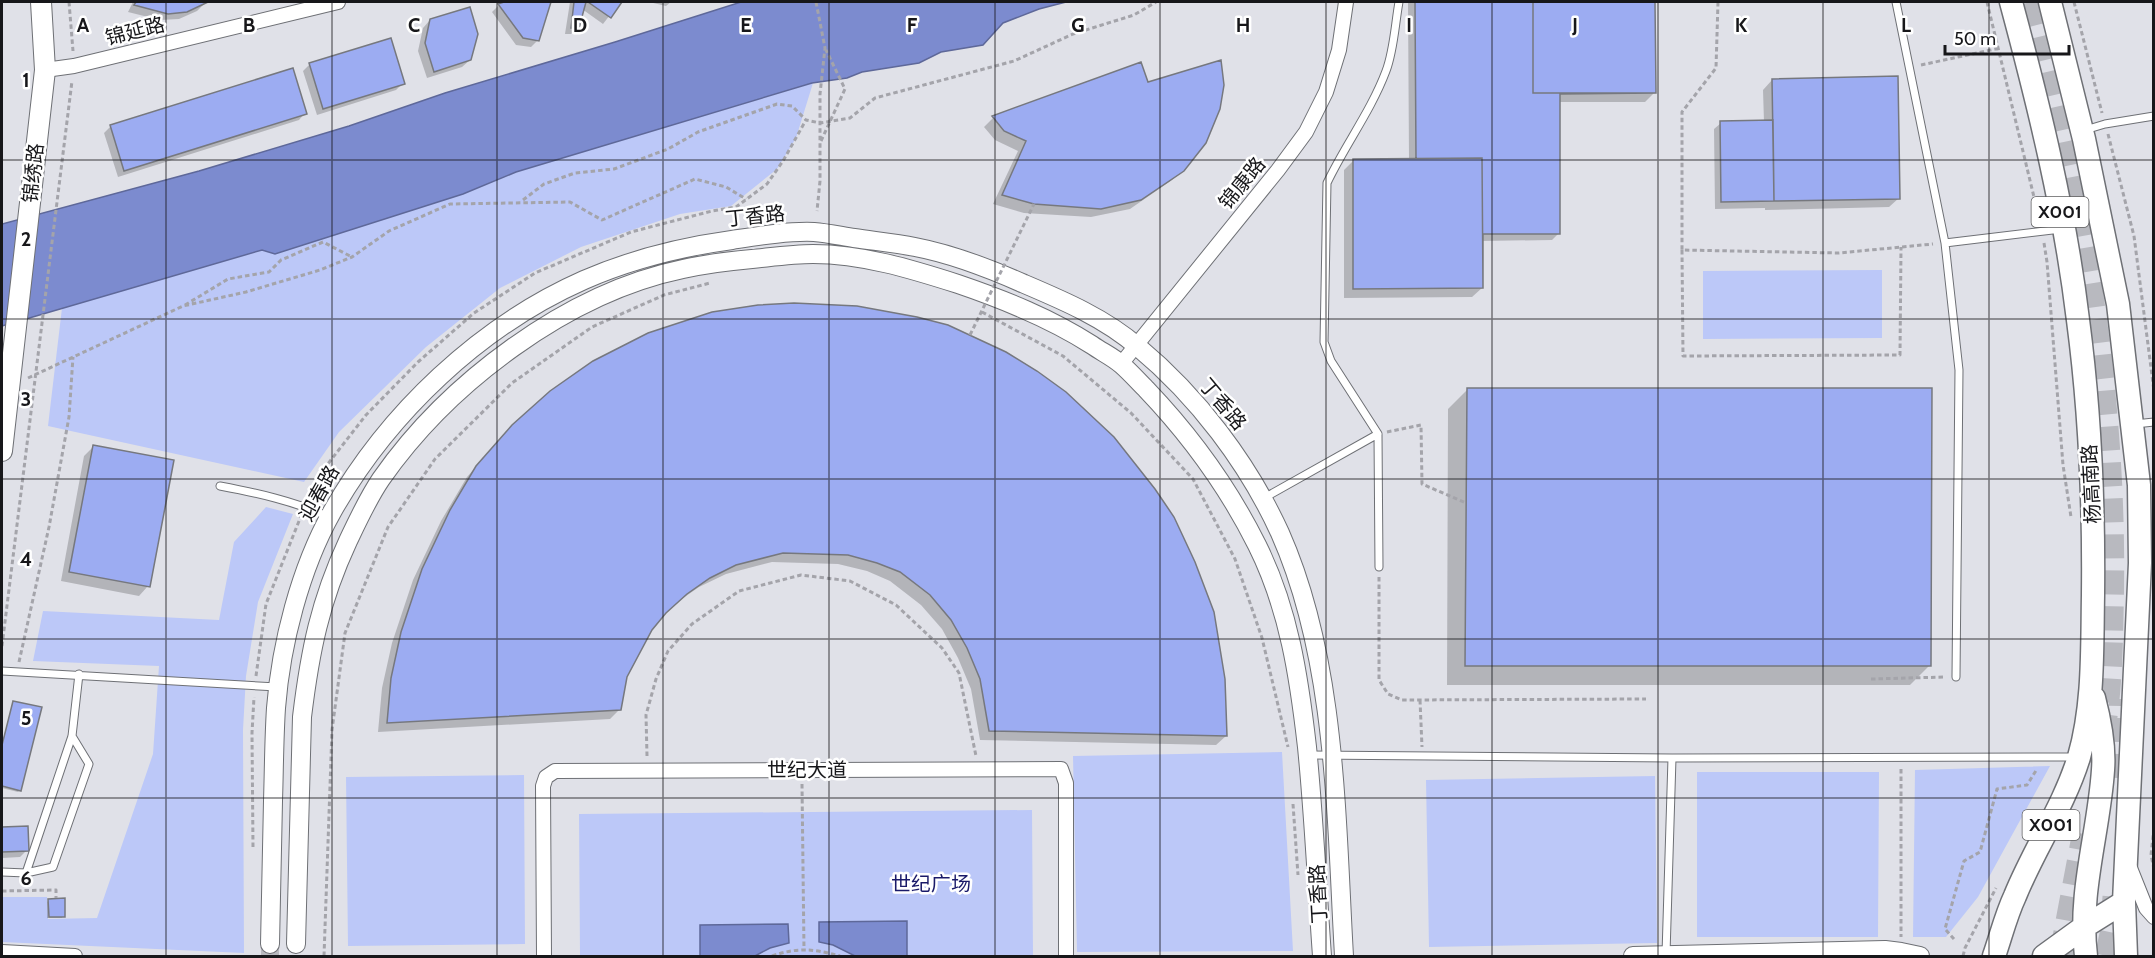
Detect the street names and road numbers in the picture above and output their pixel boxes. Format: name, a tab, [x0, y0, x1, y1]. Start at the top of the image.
street label: 锦延路	[103, 12, 167, 50]
street label: 锦绣路	[18, 142, 48, 204]
street label: 锦康路	[1214, 152, 1270, 214]
road number: X001	[2032, 197, 2088, 227]
street label: 丁香路	[724, 201, 786, 231]
street label: 丁香路	[1195, 373, 1251, 435]
street label: 杨高南路	[2077, 443, 2105, 525]
street label: 迎春路	[294, 461, 344, 525]
street label: 世纪大道	[767, 758, 847, 782]
road number: X001	[2022, 810, 2080, 840]
street label: 丁香路	[1304, 863, 1332, 925]

